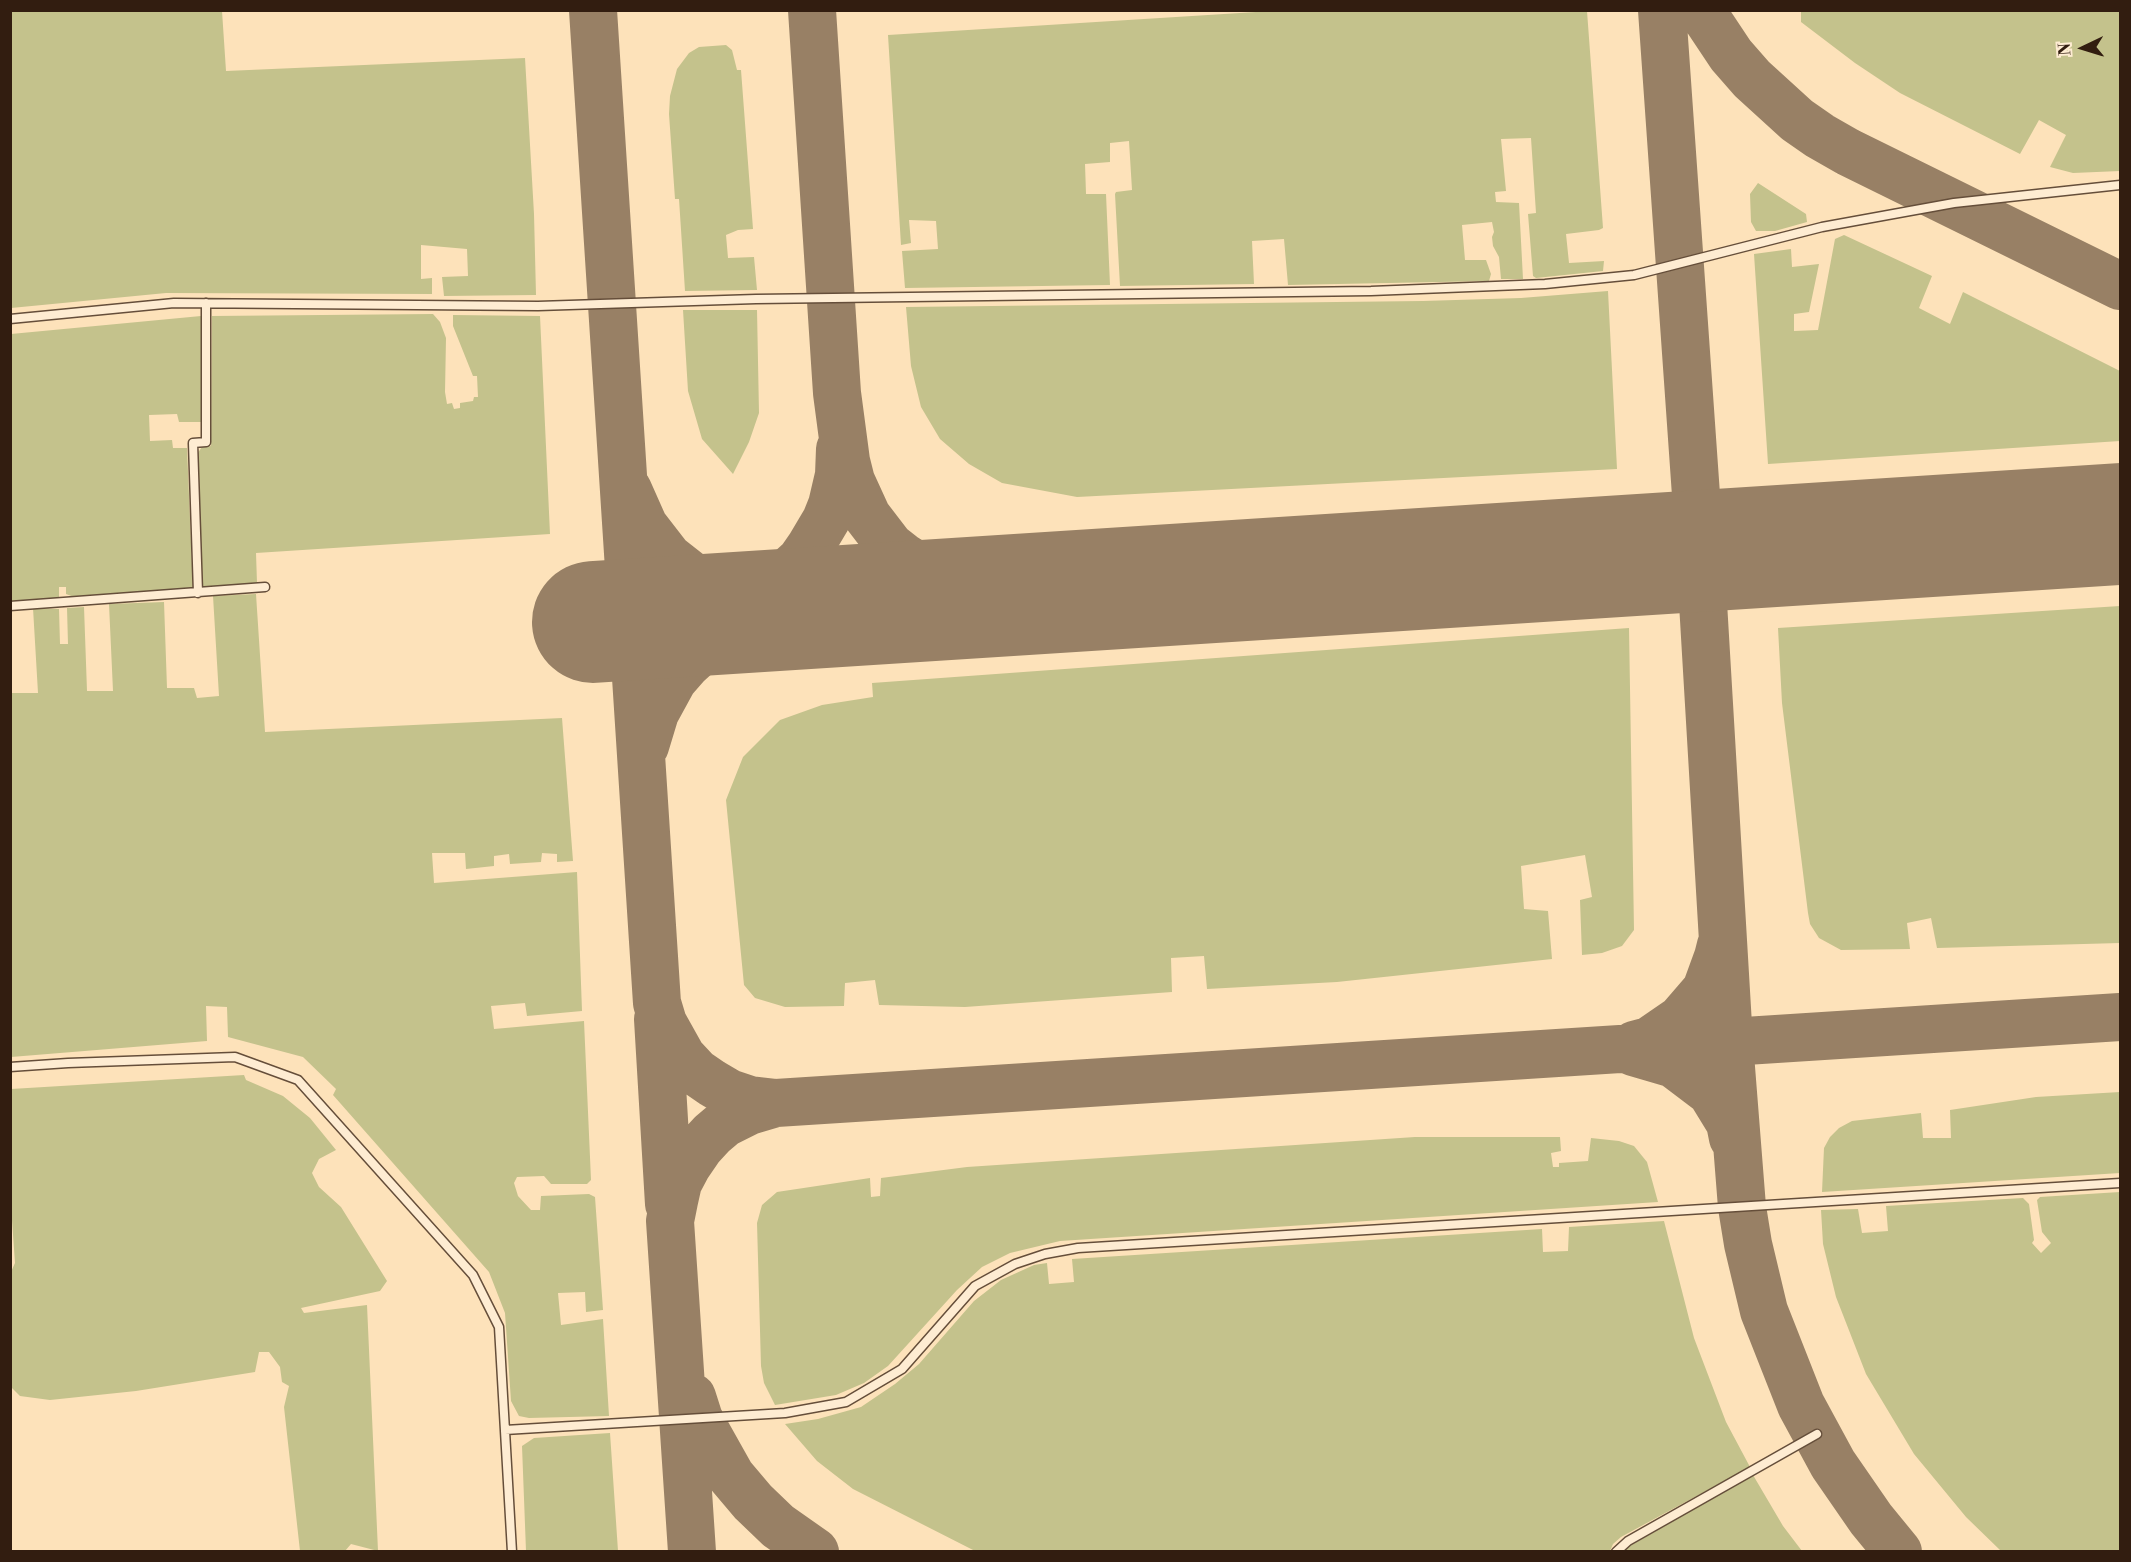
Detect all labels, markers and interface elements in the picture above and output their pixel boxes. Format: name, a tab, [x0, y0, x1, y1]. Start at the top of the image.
north arrow	[2053, 18, 2113, 78]
text: N	[2055, 42, 2075, 56]

